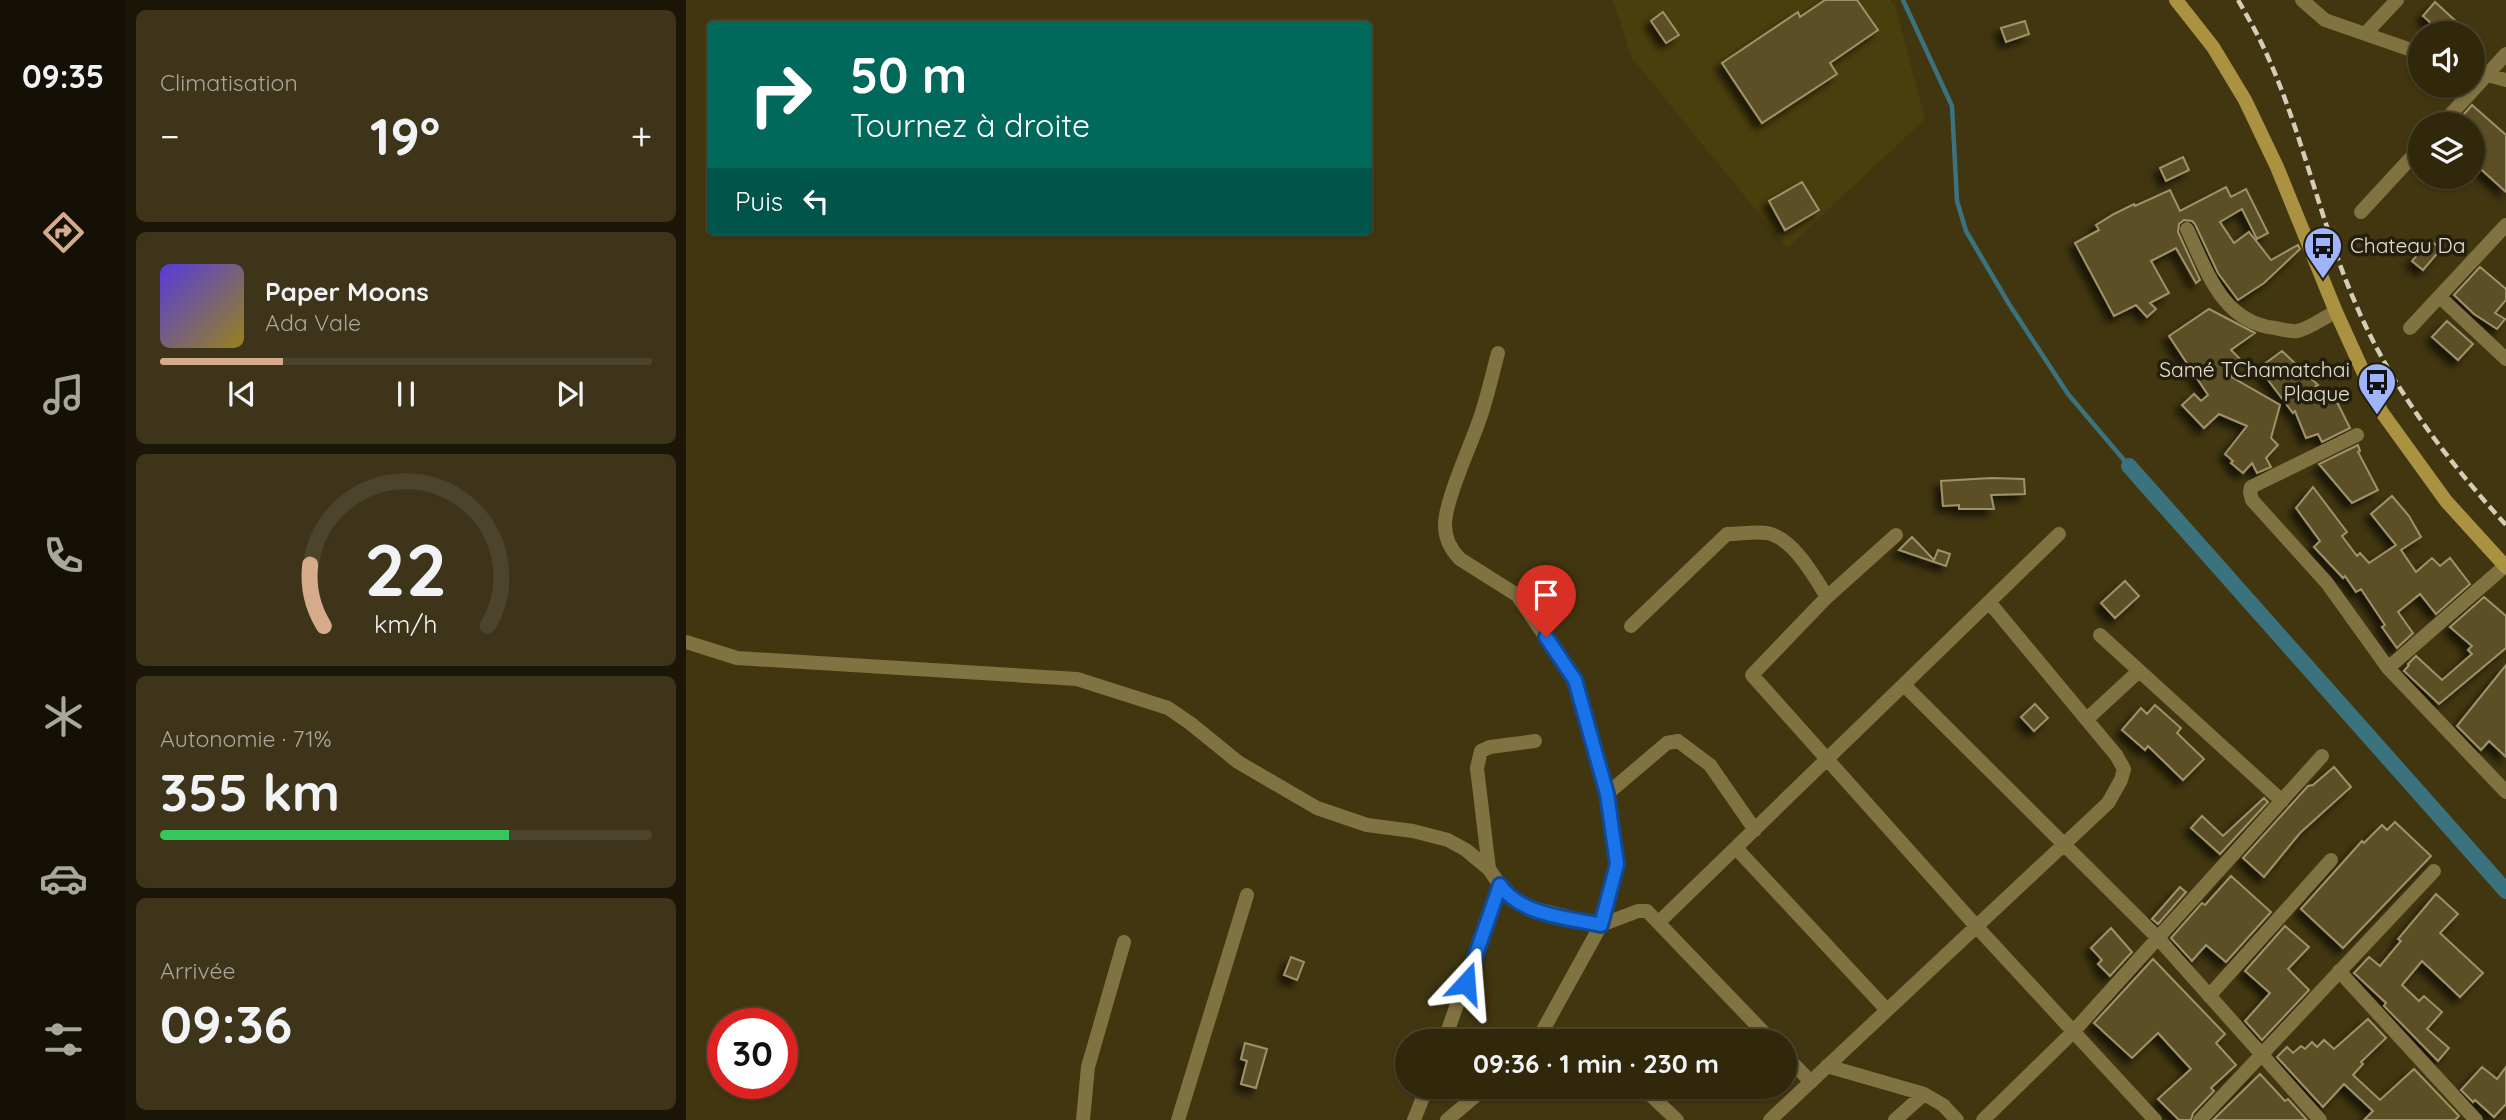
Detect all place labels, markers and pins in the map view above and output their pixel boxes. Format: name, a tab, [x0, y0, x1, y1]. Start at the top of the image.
bus stop icon: Chateau Da	[2302, 225, 2344, 280]
place label: Chateau Da	[2350, 232, 2465, 258]
place label: Samé TChamatchai Plaque	[2159, 356, 2350, 406]
bus stop icon: Samé TChamatchai Plaque	[2356, 361, 2398, 416]
pin	[1516, 565, 1576, 637]

